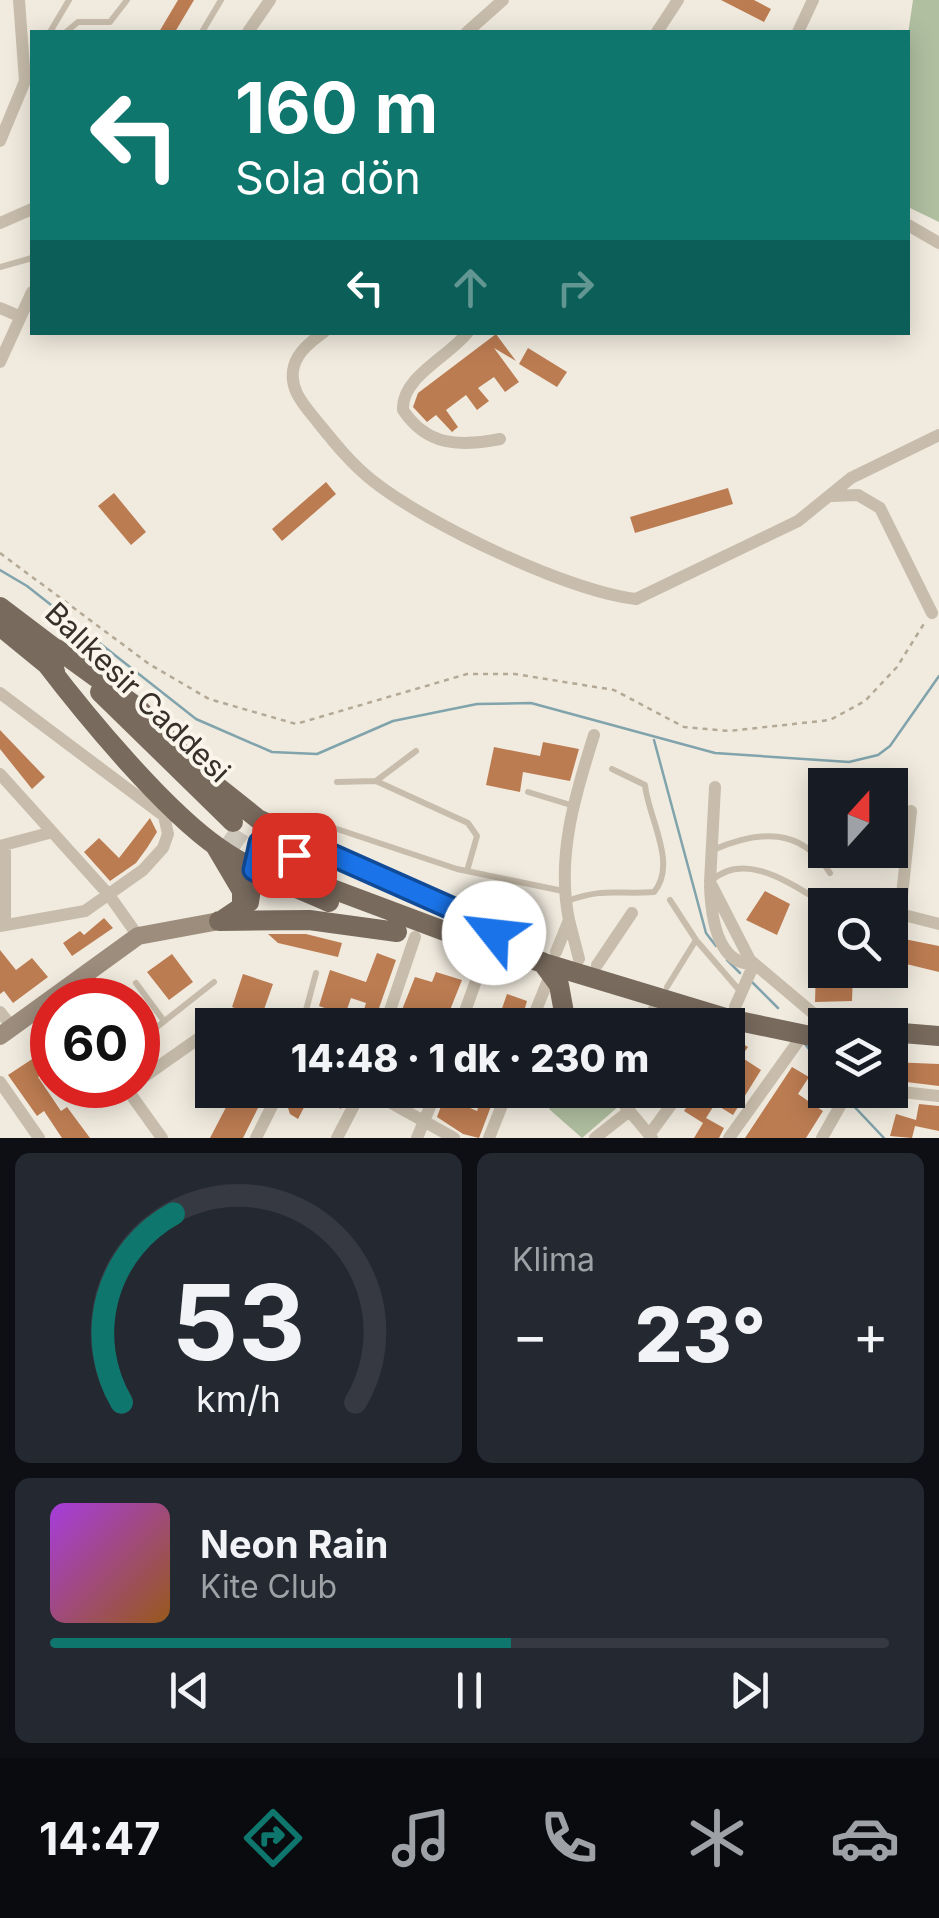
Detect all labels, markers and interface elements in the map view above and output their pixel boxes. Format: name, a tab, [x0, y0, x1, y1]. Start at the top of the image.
text: 160 m	[235, 65, 438, 150]
icon: left	[70, 70, 200, 200]
text: Sola dön	[235, 150, 421, 205]
icon: left	[338, 260, 393, 315]
icon: ahead	[443, 260, 498, 315]
icon: right	[548, 260, 603, 315]
street label: Balıkesir Caddesi	[38, 595, 238, 789]
north arrow	[808, 768, 908, 868]
map controls	[808, 768, 908, 1108]
pin	[252, 813, 337, 898]
icon: arrive	[267, 828, 322, 883]
position arrow	[442, 881, 546, 985]
button: search	[808, 888, 908, 988]
speed limit sign: 60	[30, 978, 160, 1108]
button: layers	[808, 1008, 908, 1108]
text: 14:48 · 1 dk · 230 m	[291, 1035, 649, 1081]
text: Klima	[512, 1240, 595, 1279]
text: 53	[172, 1259, 305, 1385]
text: 23°	[635, 1289, 766, 1380]
text: −	[512, 1302, 548, 1368]
text: +	[853, 1302, 889, 1368]
text: km/h	[196, 1377, 281, 1421]
text: Neon Rain	[200, 1521, 388, 1567]
text: Kite Club	[200, 1567, 337, 1606]
icon: previous	[162, 1663, 217, 1718]
icon: pause	[442, 1663, 497, 1718]
icon: next	[722, 1663, 777, 1718]
icon: directions	[238, 1803, 308, 1873]
icon: music	[386, 1803, 456, 1873]
icon: phone	[534, 1803, 604, 1873]
icon: climate	[682, 1803, 752, 1873]
icon: car	[830, 1803, 900, 1873]
text: 14:47	[39, 1811, 160, 1866]

